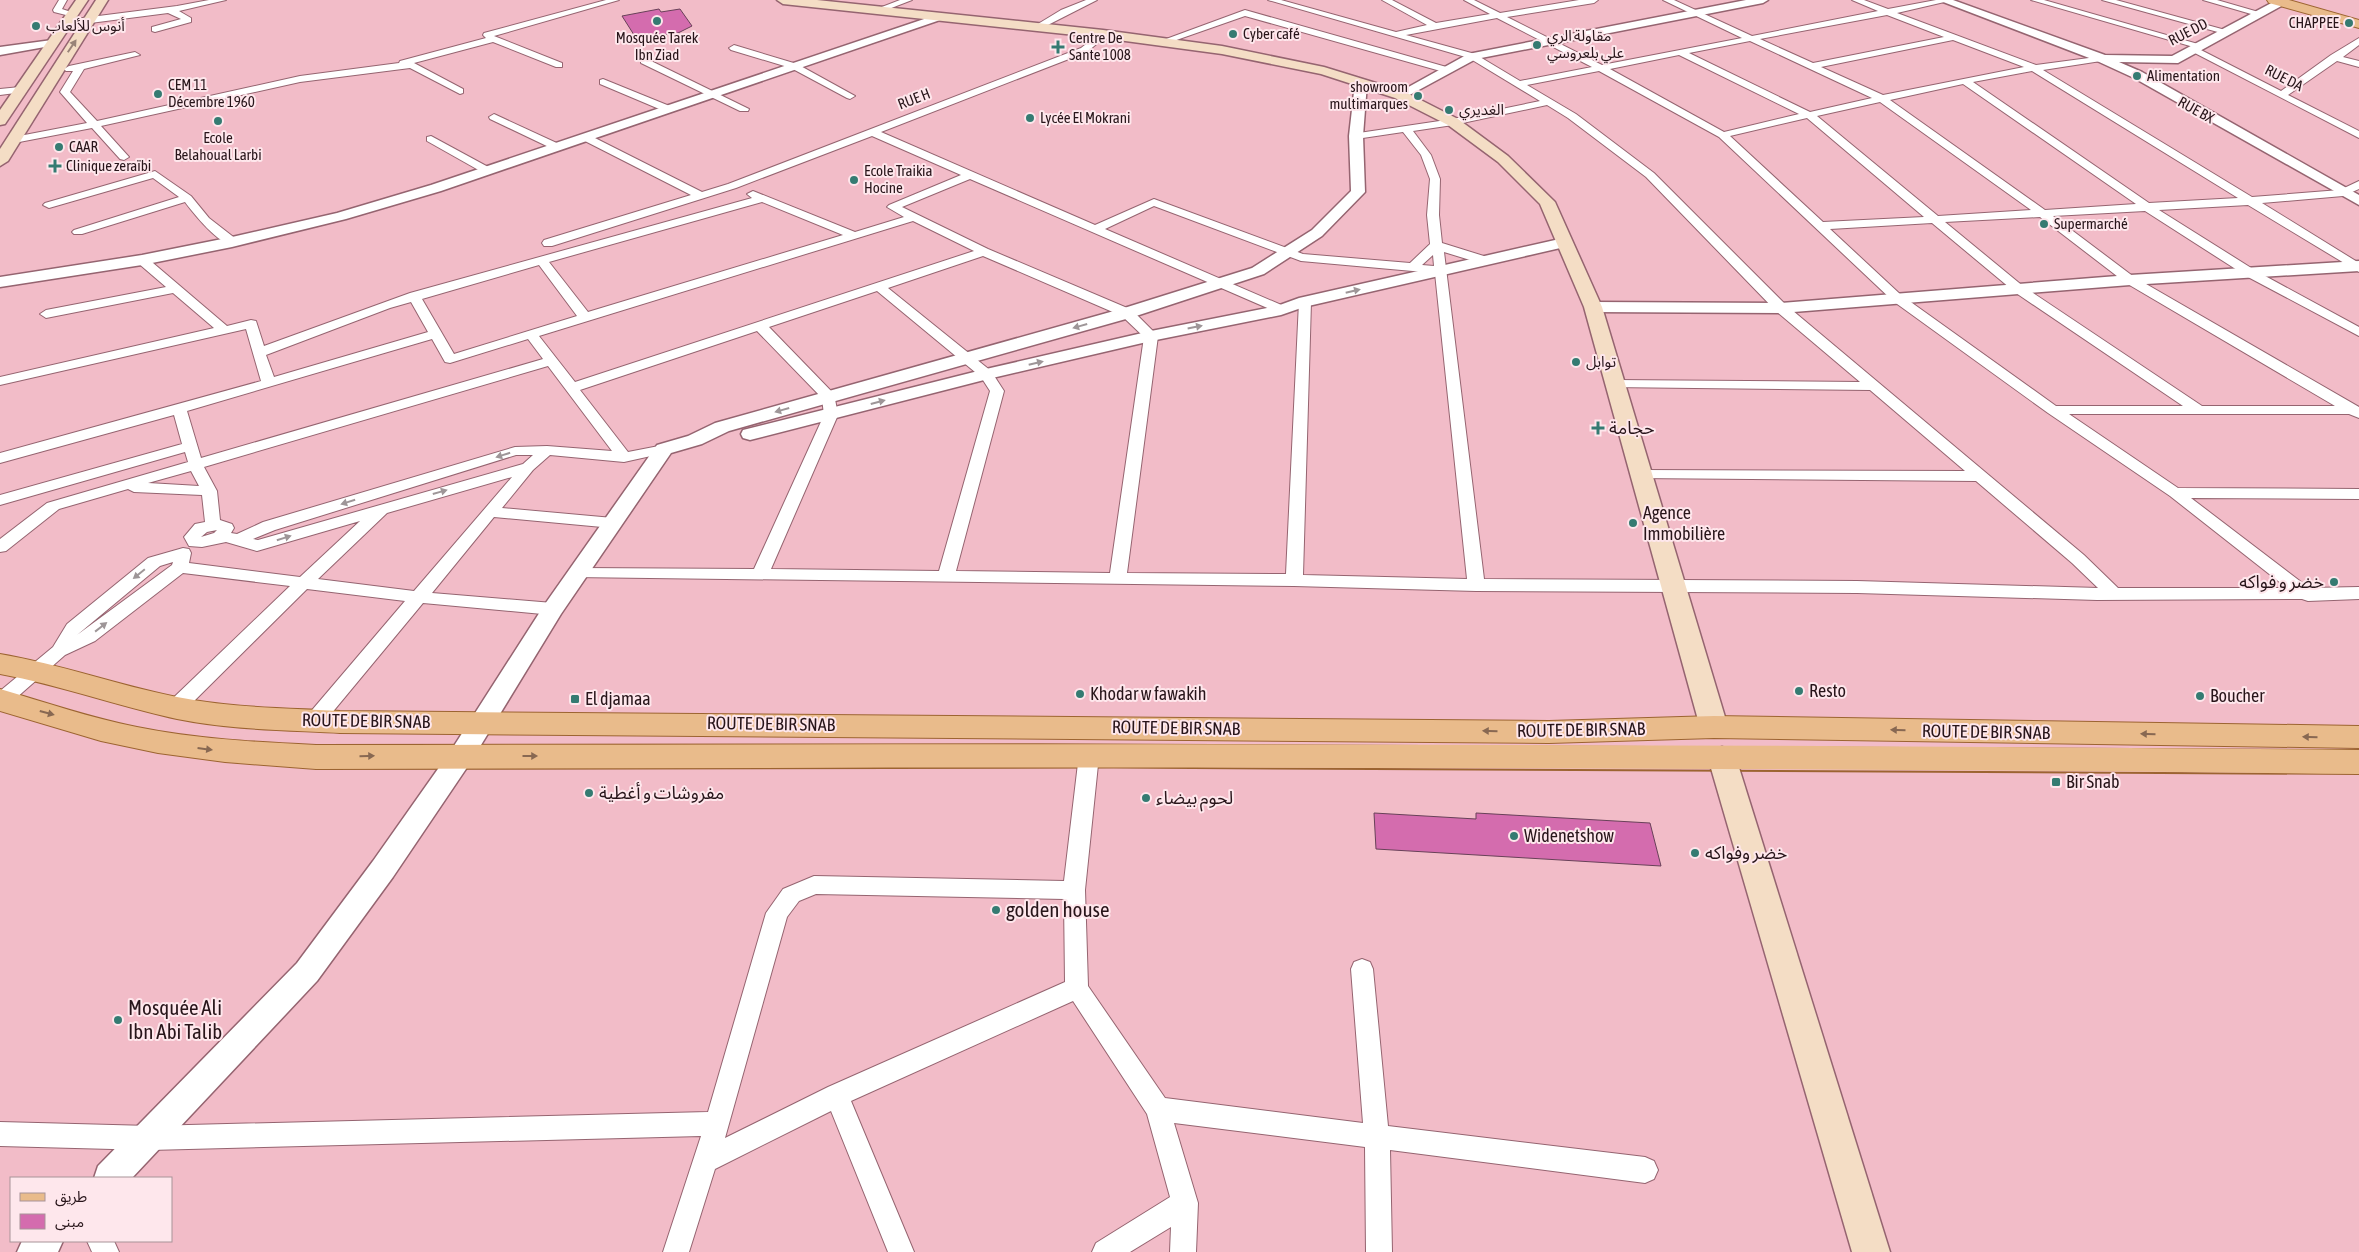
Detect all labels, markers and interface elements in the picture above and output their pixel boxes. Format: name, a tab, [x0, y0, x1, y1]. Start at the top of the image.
place label: CHAPPEE	[2289, 14, 2340, 31]
marker: Mosquée Tarek Ibn Ziad	[651, 15, 663, 27]
street label: RUE DD	[2165, 15, 2210, 49]
place label: أنوس للألعاب	[46, 17, 125, 35]
marker: CHAPPEE	[2343, 17, 2355, 29]
marker: أنوس للألعاب	[30, 20, 42, 32]
place label: Cyber café	[1243, 25, 1300, 42]
place label: مقاولة الري علي بلعروسي	[1547, 27, 1624, 64]
marker: Cyber café	[1227, 28, 1239, 40]
place label: Mosquée Tarek Ibn Ziad	[616, 29, 699, 63]
place label: Centre De Sante 1008	[1069, 29, 1131, 63]
one-way arrow	[68, 39, 77, 53]
marker: مقاولة الري علي بلعروسي	[1531, 39, 1543, 51]
marker: Centre De Sante 1008	[1051, 40, 1065, 54]
street label: RUE DA	[2262, 61, 2307, 95]
place label: Alimentation	[2147, 67, 2220, 84]
marker: Alimentation	[2131, 70, 2143, 82]
place label: CEM 11 Décembre 1960	[168, 76, 255, 110]
place label: showroom multimarques	[1330, 78, 1408, 112]
street label: RUE H	[895, 85, 933, 112]
marker: CEM 11 Décembre 1960	[152, 88, 164, 100]
marker: showroom multimarques	[1412, 90, 1424, 102]
street label: RUE BX	[2175, 93, 2217, 126]
place label: الغديري	[1459, 101, 1504, 121]
marker: الغديري	[1443, 104, 1455, 116]
place label: Lycée El Mokrani	[1040, 109, 1130, 126]
marker: Lycée El Mokrani	[1024, 112, 1036, 124]
marker: Ecole Belahoual Larbi	[212, 115, 224, 127]
place label: Ecole Belahoual Larbi	[174, 129, 262, 163]
place label: CAAR	[69, 138, 98, 155]
marker: CAAR	[53, 141, 65, 153]
place label: Clinique zeraïbi	[66, 157, 151, 174]
marker: Clinique zeraïbi	[48, 159, 62, 173]
place label: Ecole Traikia Hocine	[864, 162, 933, 196]
marker: Ecole Traikia Hocine	[848, 174, 860, 186]
place label: Supermarché	[2054, 215, 2128, 232]
marker: Supermarché	[2038, 218, 2050, 230]
one-way arrow	[1345, 287, 1360, 295]
one-way arrow	[1073, 323, 1088, 331]
one-way arrow	[1187, 323, 1203, 331]
place label: توابل	[1586, 353, 1616, 371]
marker: توابل	[1570, 356, 1582, 368]
one-way arrow	[1028, 359, 1044, 367]
one-way arrow	[871, 398, 886, 406]
one-way arrow	[775, 406, 790, 414]
place label: حجامة	[1609, 417, 1655, 438]
marker: حجامة	[1591, 421, 1605, 435]
one-way arrow	[495, 451, 510, 459]
one-way arrow	[432, 487, 447, 495]
one-way arrow	[340, 499, 355, 507]
place label: Agence Immobilière	[1643, 502, 1725, 544]
marker: Agence Immobilière	[1627, 517, 1639, 529]
one-way arrow	[276, 533, 291, 541]
one-way arrow	[133, 569, 146, 580]
place label: خضر و فواكه	[2239, 571, 2324, 593]
marker: خضر و فواكه	[2328, 576, 2340, 588]
one-way arrow	[94, 622, 107, 633]
place label: Resto	[1809, 680, 1846, 701]
place label: Khodar w fawakih	[1090, 683, 1206, 704]
marker: Resto	[1793, 685, 1805, 697]
place label: Boucher	[2210, 685, 2265, 706]
place label: El djamaa	[585, 688, 651, 709]
marker: Khodar w fawakih	[1074, 688, 1086, 700]
marker: Boucher	[2194, 690, 2206, 702]
marker: El djamaa	[569, 693, 581, 705]
street label: ROUTE DE BIR SNAB	[302, 709, 431, 732]
one-way arrow	[40, 710, 55, 718]
street label: ROUTE DE BIR SNAB	[707, 712, 836, 735]
street label: ROUTE DE BIR SNAB	[1112, 716, 1241, 739]
street label: ROUTE DE BIR SNAB	[1517, 718, 1646, 741]
street label: ROUTE DE BIR SNAB	[1922, 720, 2051, 743]
one-way arrow	[1890, 726, 1906, 734]
one-way arrow	[1482, 727, 1498, 735]
one-way arrow	[2140, 730, 2156, 738]
one-way arrow	[2302, 733, 2318, 741]
one-way arrow	[198, 745, 214, 753]
one-way arrow	[360, 752, 376, 760]
one-way arrow	[522, 752, 538, 760]
place label: Bir Snab	[2066, 771, 2120, 792]
marker: Bir Snab	[2050, 776, 2062, 788]
place label: مفروشات و أغطية	[599, 782, 724, 804]
marker: مفروشات و أغطية	[583, 787, 595, 799]
place label: لحوم بيضاء	[1156, 787, 1233, 812]
marker: لحوم بيضاء	[1140, 792, 1152, 804]
place label: Widenetshow	[1524, 825, 1614, 846]
marker: Widenetshow	[1508, 830, 1520, 842]
place label: خضر وفواكه	[1705, 842, 1787, 864]
marker: خضر وفواكه	[1689, 847, 1701, 859]
place label: golden house	[1006, 897, 1110, 921]
marker: golden house	[990, 904, 1002, 916]
place label: Mosquée Ali Ibn Abi Talib	[128, 995, 222, 1043]
marker: Mosquée Ali Ibn Abi Talib	[112, 1014, 124, 1026]
legend	[10, 1177, 172, 1242]
text: طريق	[55, 1188, 87, 1207]
text: مبنى	[55, 1213, 84, 1231]

